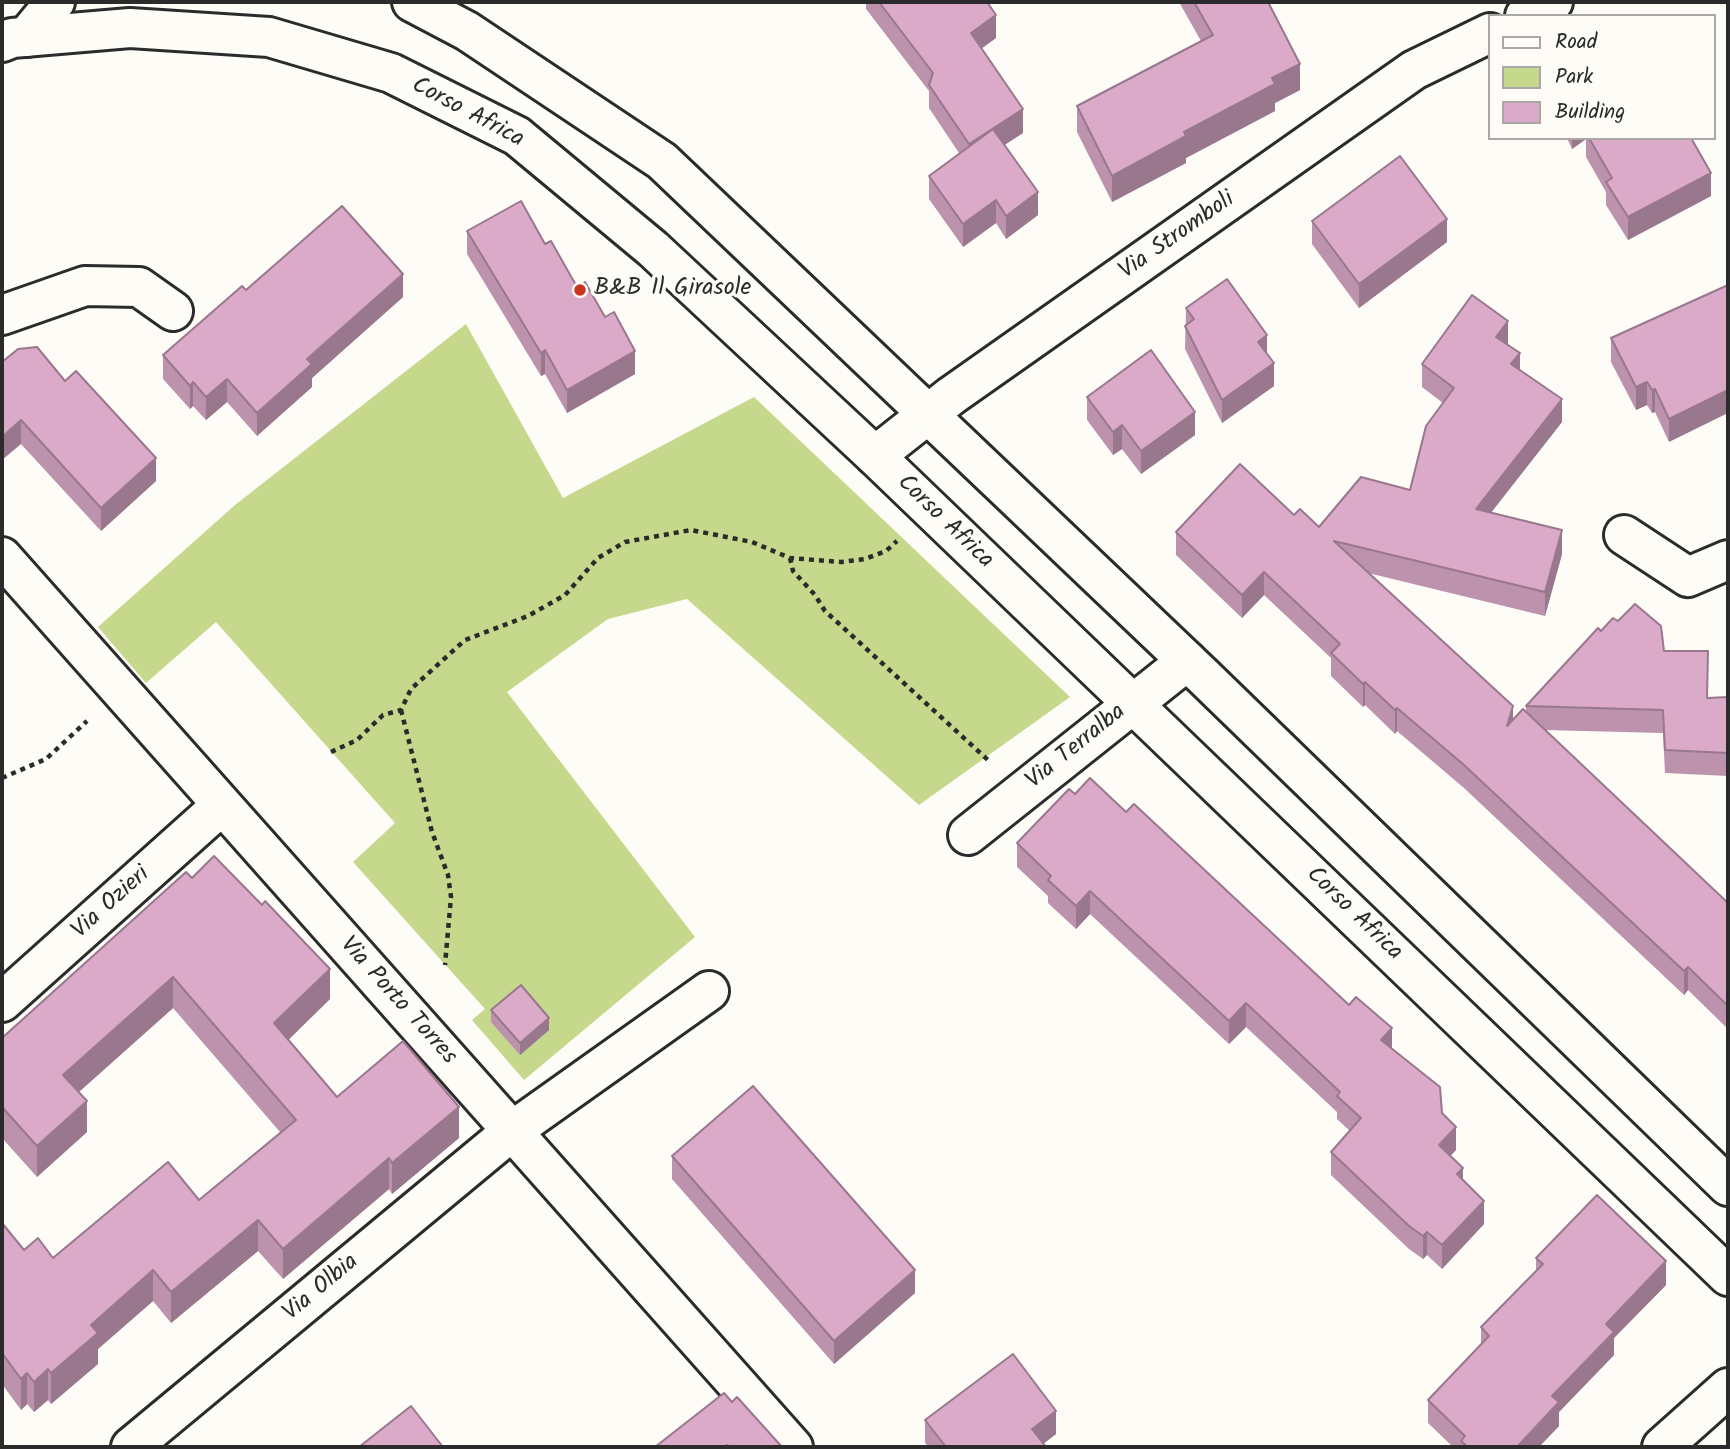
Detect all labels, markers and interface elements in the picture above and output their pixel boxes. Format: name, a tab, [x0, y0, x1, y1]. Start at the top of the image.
legend	[1488, 14, 1716, 140]
text: Road	[1555, 26, 1597, 59]
text: Park	[1555, 61, 1593, 94]
street label: Corso Africa	[406, 72, 528, 156]
text: Building	[1555, 96, 1625, 129]
street label: Via Stromboli	[1115, 187, 1241, 287]
place label: B&B Il Girasole	[594, 276, 751, 304]
marker: B&B Il Girasole	[572, 282, 588, 298]
street label: Corso Africa	[890, 470, 998, 576]
street label: Via Terralba	[1021, 699, 1133, 797]
street label: Via Ozieri	[67, 862, 157, 946]
street label: Corso Africa	[1299, 862, 1407, 968]
street label: Via Porto Torres	[332, 932, 462, 1072]
street label: Via Olbia	[278, 1249, 366, 1329]

